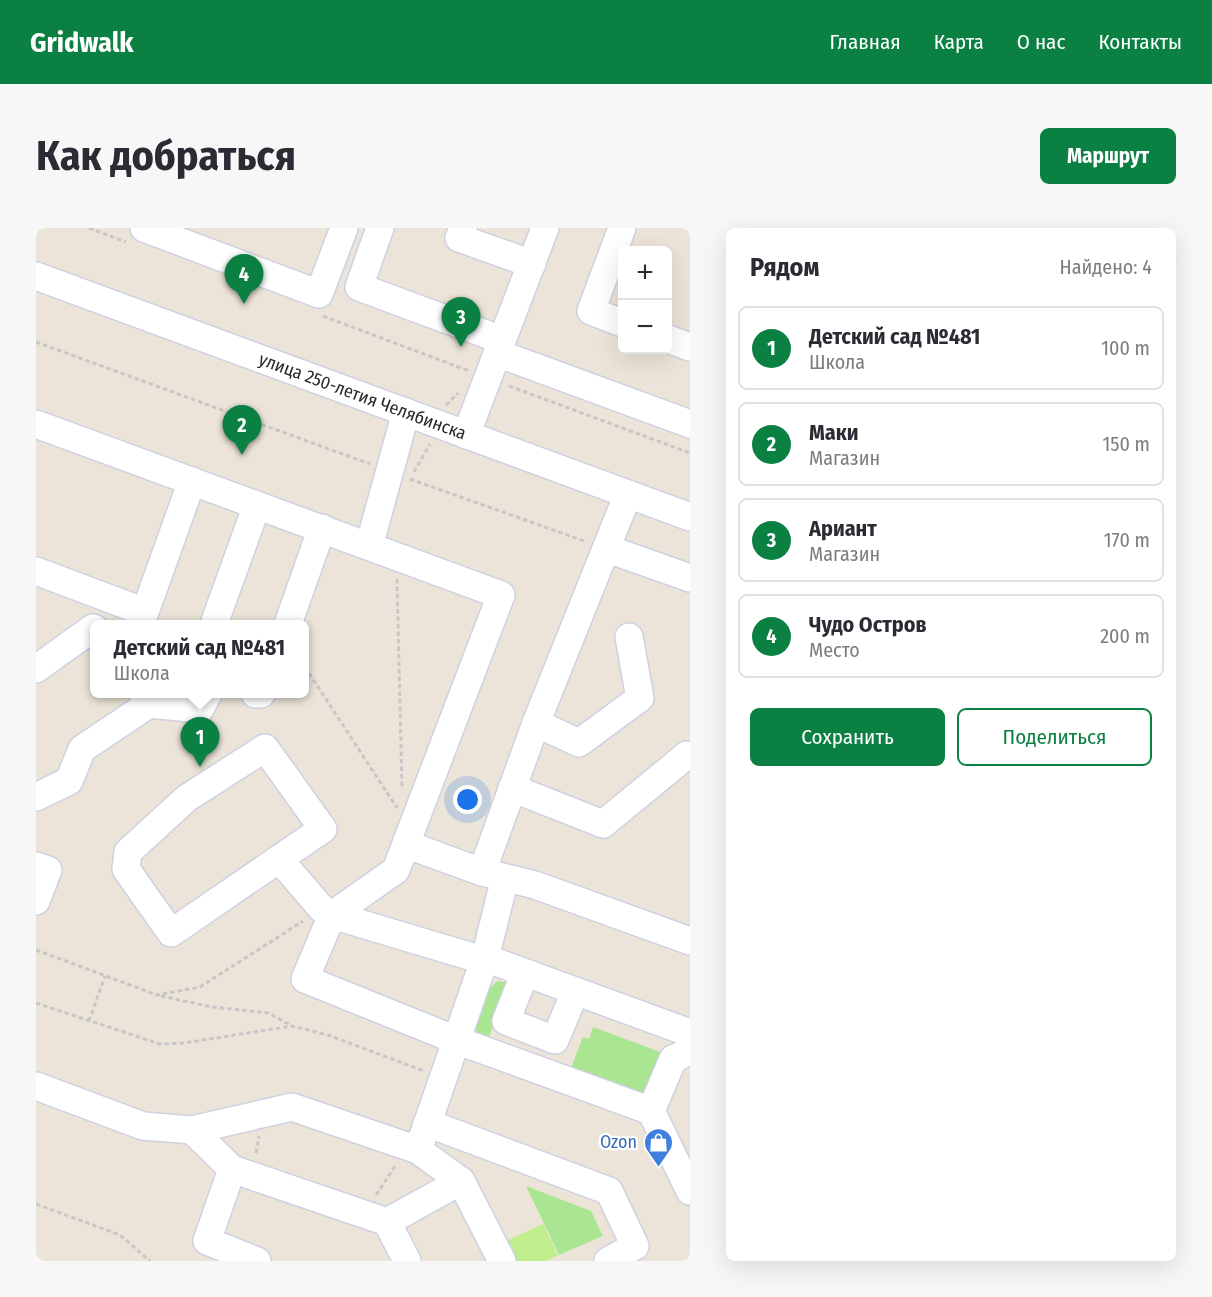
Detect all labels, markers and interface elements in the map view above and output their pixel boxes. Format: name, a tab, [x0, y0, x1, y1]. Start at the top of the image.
text: Gridwalk	[30, 26, 134, 59]
text: Главная	[830, 29, 901, 55]
text: Карта	[934, 29, 984, 55]
text: О нас	[1017, 29, 1065, 55]
text: Контакты	[1098, 29, 1182, 55]
button: Маршрут	[1040, 128, 1176, 184]
text: Как добраться	[36, 131, 296, 181]
map controls	[618, 246, 672, 354]
button: +	[618, 246, 672, 300]
text: Рядом	[750, 252, 819, 283]
pin: 4	[224, 254, 264, 304]
text: Найдено: 4	[1060, 255, 1152, 279]
pin: 3	[442, 298, 480, 347]
button: −	[618, 300, 672, 354]
text: Детский сад №481	[809, 323, 980, 350]
text: 1	[767, 336, 776, 360]
text: 100 m	[1101, 336, 1150, 360]
street label: улица 250-летия Челябинска	[256, 348, 469, 445]
text: Школа	[809, 350, 865, 374]
pin: 2	[222, 406, 262, 455]
text: Маки	[809, 419, 859, 446]
text: 2	[767, 432, 776, 456]
text: 150 m	[1103, 432, 1150, 456]
text: Магазин	[809, 446, 880, 470]
text: Ариант	[809, 515, 877, 542]
text: 3	[767, 528, 776, 552]
text: 170 m	[1104, 528, 1150, 552]
text: Магазин	[809, 542, 880, 566]
text: Чудо Остров	[809, 611, 927, 638]
popup	[90, 620, 309, 698]
text: 4	[766, 624, 777, 648]
text: 200 m	[1100, 624, 1150, 648]
text: Детский сад №481	[114, 634, 285, 661]
text: Место	[809, 638, 860, 662]
text: Школа	[114, 661, 170, 685]
button: Сохранить	[750, 708, 945, 766]
button: Поделиться	[957, 708, 1152, 766]
pin: 1	[180, 718, 220, 767]
your location	[453, 785, 482, 814]
shop icon: Ozon	[642, 1126, 674, 1168]
place label: Ozon	[600, 1131, 637, 1153]

